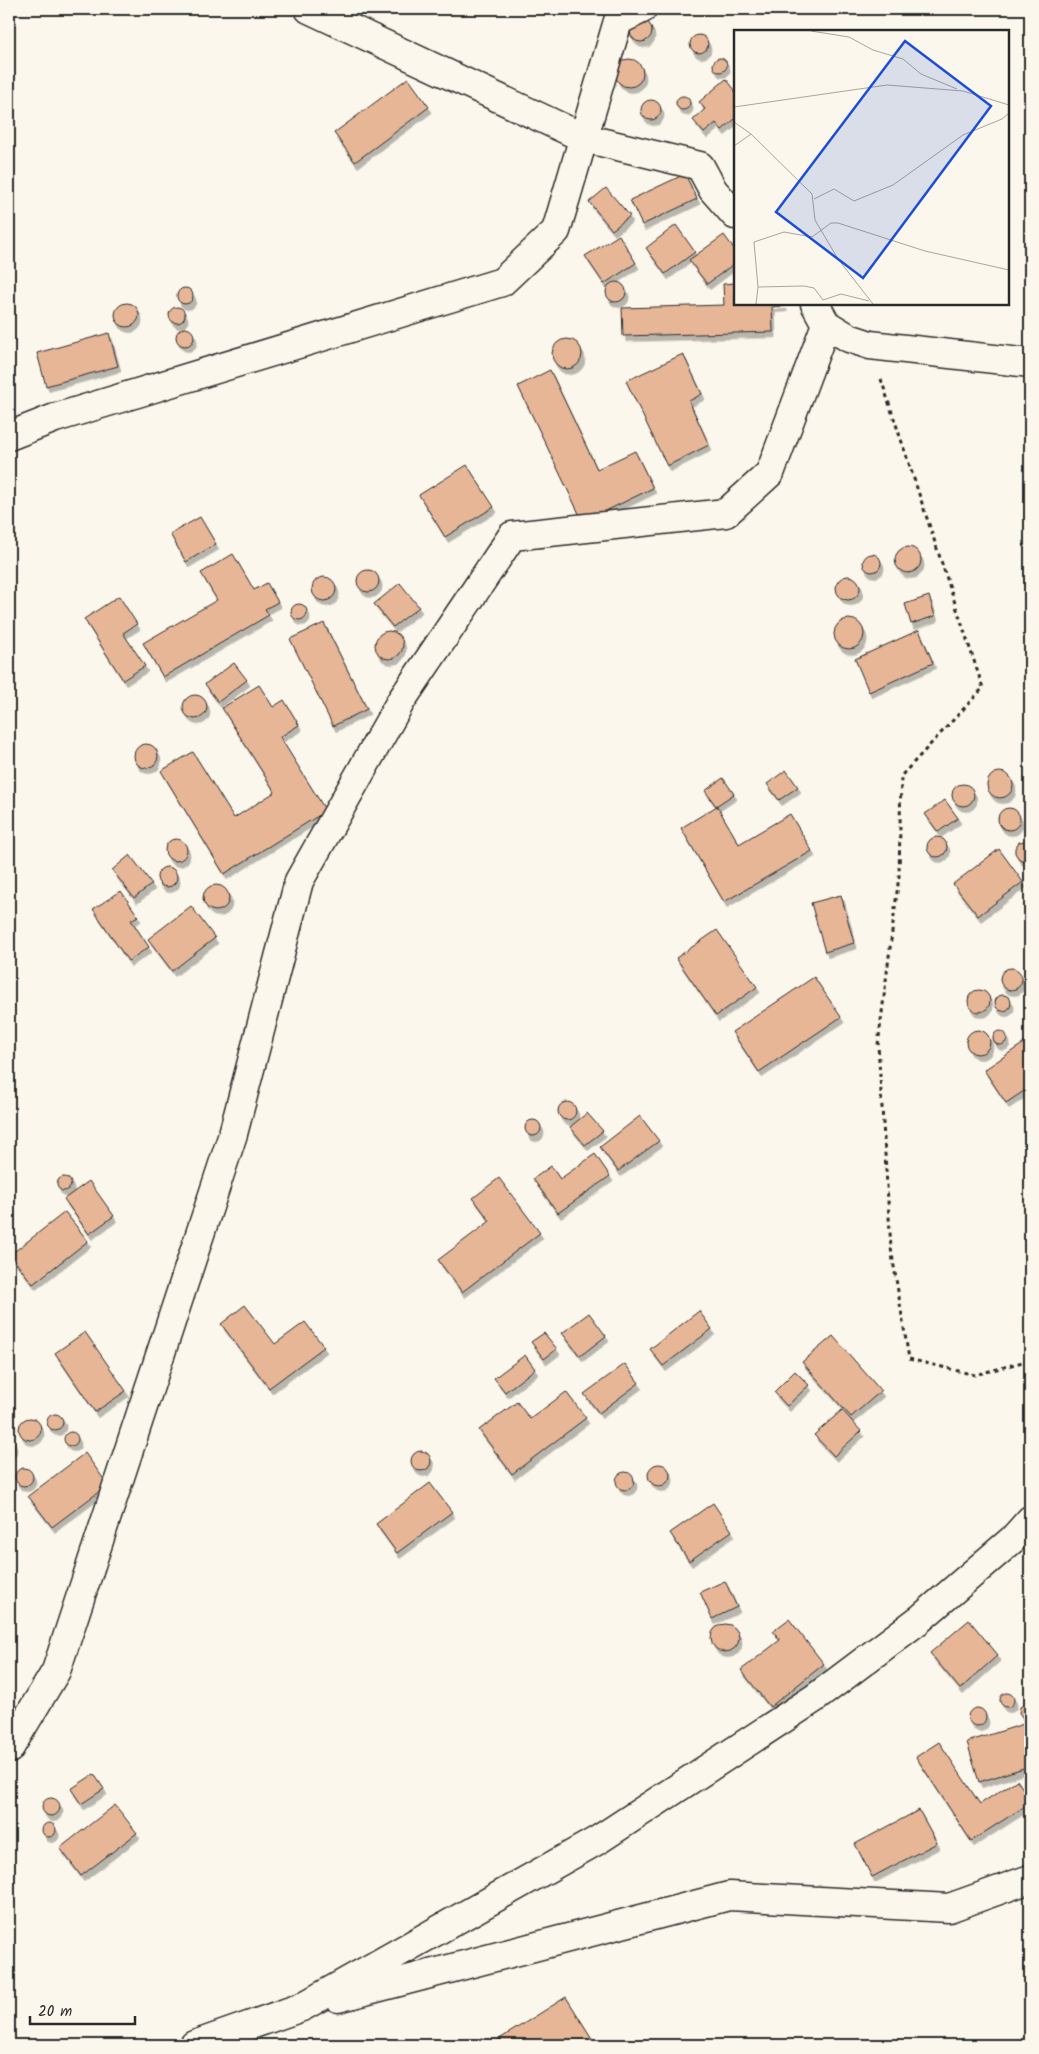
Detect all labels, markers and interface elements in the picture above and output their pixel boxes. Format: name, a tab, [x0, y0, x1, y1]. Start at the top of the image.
inset map	[734, 30, 1009, 305]
scale bar	[30, 1994, 135, 2026]
text: 20 m	[38, 2000, 72, 2024]

